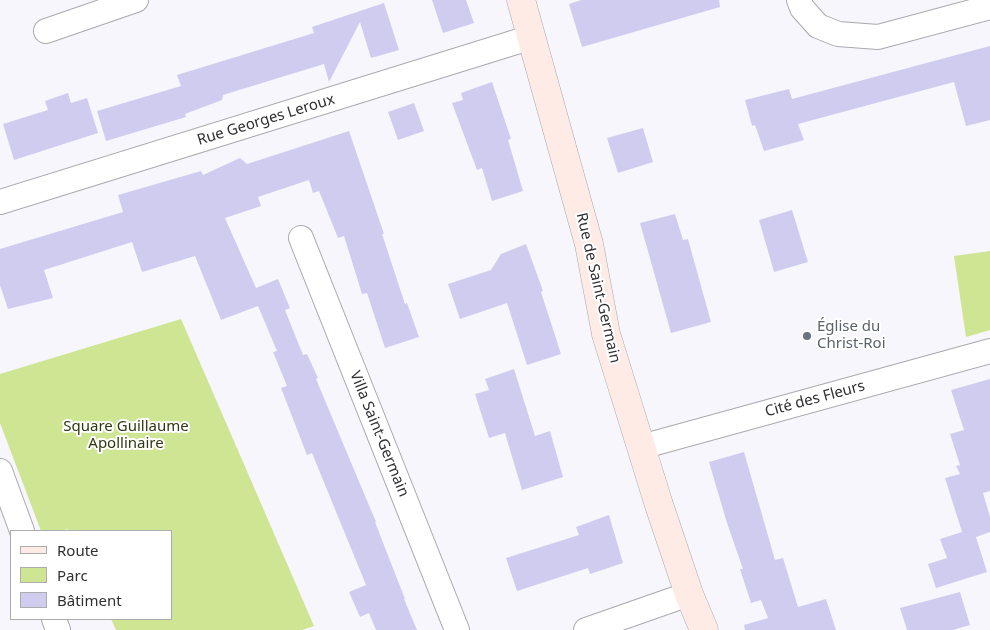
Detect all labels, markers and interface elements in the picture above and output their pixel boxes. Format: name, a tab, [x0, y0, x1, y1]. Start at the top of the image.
street label: Rue Georges Leroux	[195, 91, 337, 149]
street label: Rue de Saint-Germain	[572, 211, 624, 365]
place label: Église du Christ-Roi	[817, 318, 886, 353]
marker: Église du Christ-Roi	[801, 330, 813, 342]
street label: Villa Saint-Germain	[346, 368, 412, 500]
street label: Cité des Fleurs	[763, 377, 867, 421]
park label: Square Guillaume Apollinaire	[63, 418, 189, 453]
legend	[10, 530, 172, 620]
text: Route	[57, 540, 99, 560]
text: Parc	[57, 565, 88, 585]
text: Bâtiment	[57, 590, 122, 610]

